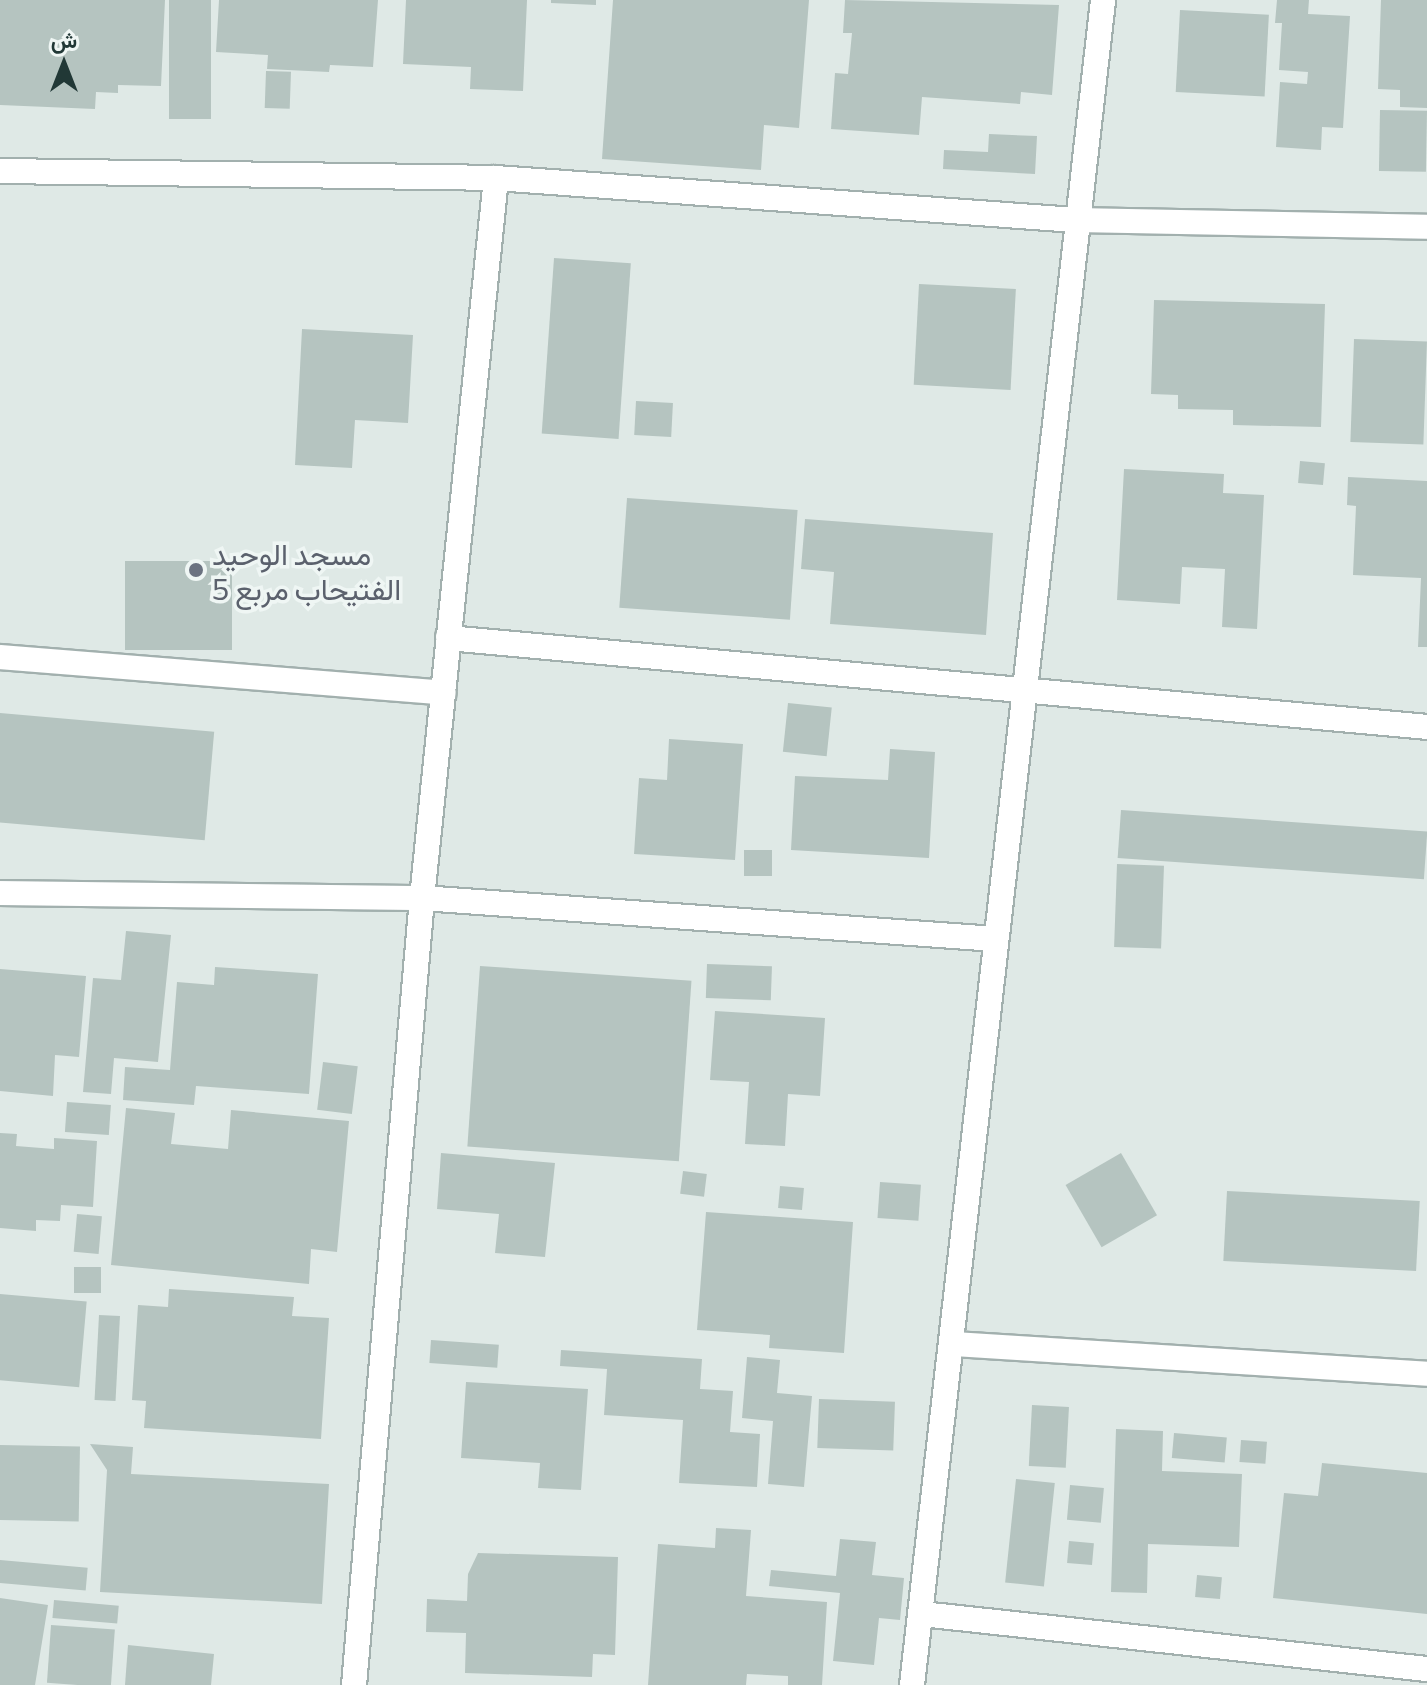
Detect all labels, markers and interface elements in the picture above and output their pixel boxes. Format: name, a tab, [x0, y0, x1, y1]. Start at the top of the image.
north arrow	[24, 24, 104, 104]
text: ش	[51, 26, 77, 53]
place label: مسجد الوحيد الفتيحاب مربع 5	[212, 535, 401, 606]
marker: مسجد الوحيد الفتيحاب مربع 5	[187, 561, 205, 579]

